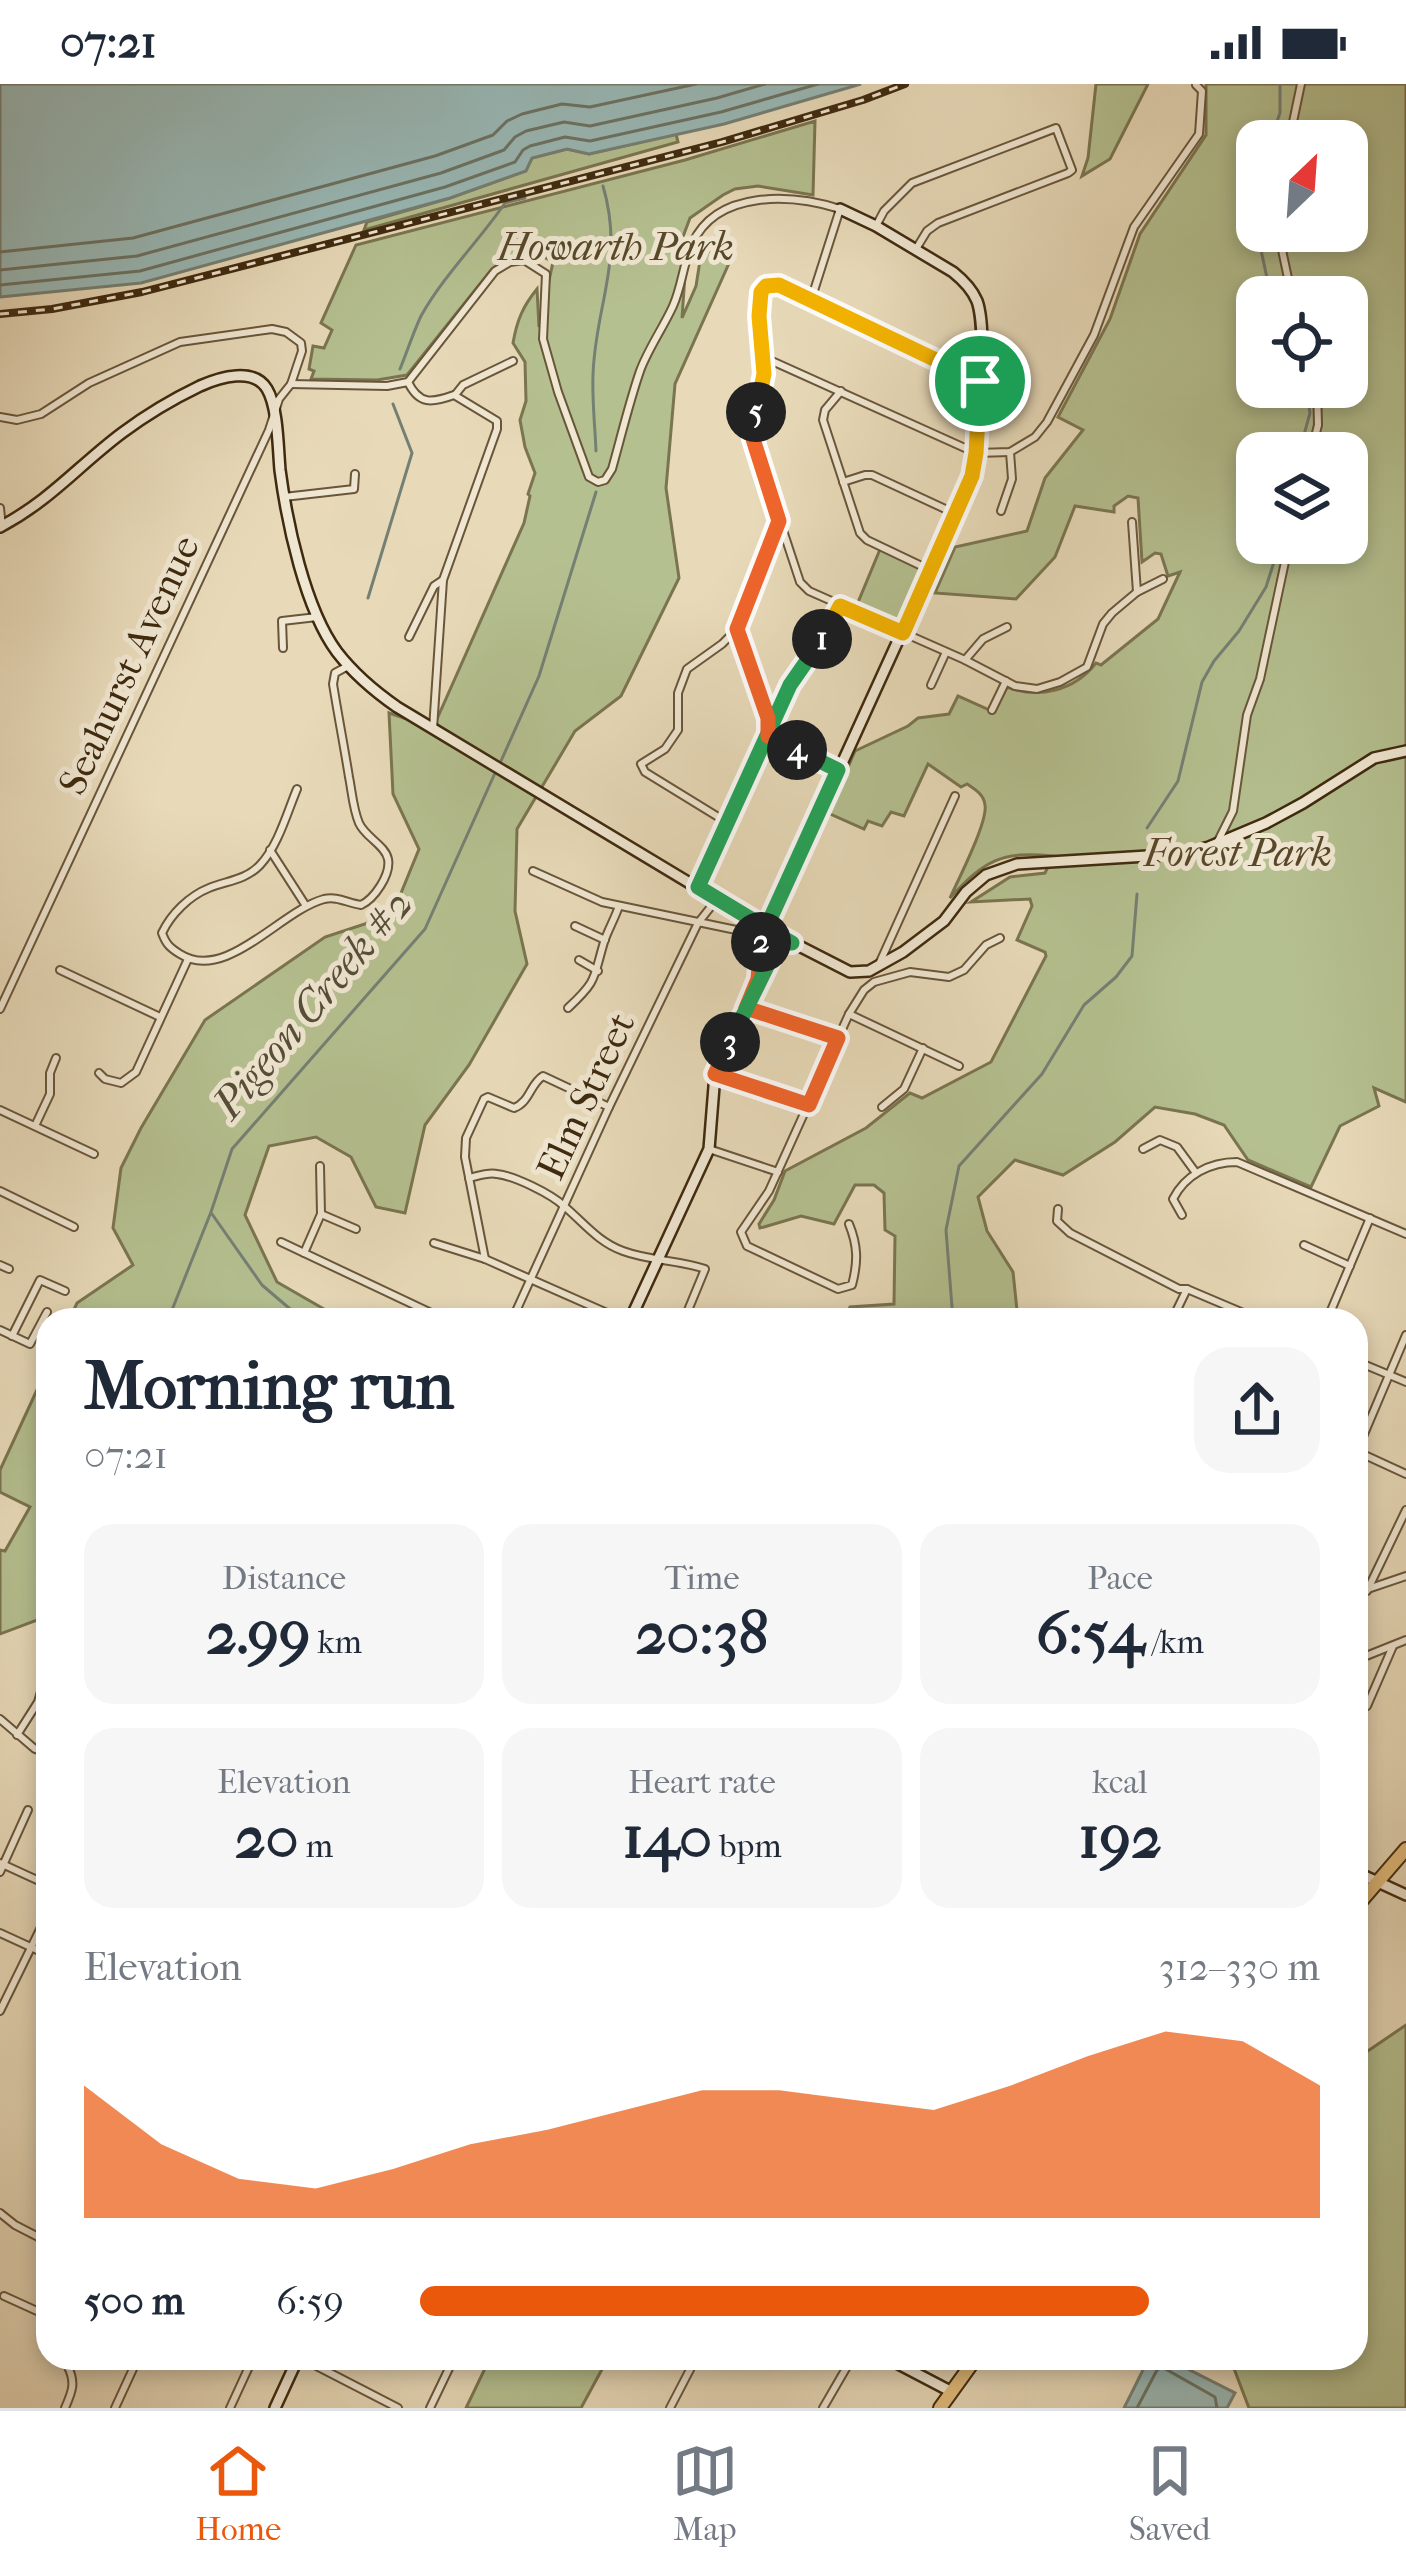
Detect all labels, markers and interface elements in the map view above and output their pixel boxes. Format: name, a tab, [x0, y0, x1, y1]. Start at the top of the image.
text: 07:21	[60, 16, 157, 69]
north arrow	[1236, 120, 1368, 252]
map controls	[1236, 120, 1368, 564]
park label: Howarth Park	[496, 224, 734, 270]
button: locate	[1236, 276, 1368, 408]
pin	[929, 330, 1031, 432]
icon: arrive	[947, 348, 1013, 414]
pin: 5	[726, 382, 786, 442]
text: 5	[749, 392, 763, 431]
button: layers	[1236, 432, 1368, 564]
street label: Seahurst Avenue	[49, 528, 209, 802]
pin: 1	[792, 609, 852, 669]
text: 1	[816, 619, 828, 658]
pin: 4	[767, 720, 827, 780]
text: 4	[787, 730, 807, 769]
park label: Forest Park	[1142, 830, 1332, 876]
water label: Pigeon Creek #2	[202, 880, 423, 1130]
pin: 2	[731, 912, 791, 972]
text: 2	[753, 922, 769, 961]
street label: Elm Street	[527, 1005, 645, 1187]
pin: 3	[700, 1012, 760, 1072]
text: 3	[723, 1022, 737, 1061]
button: share	[1194, 1347, 1320, 1473]
text: Morning run	[84, 1348, 454, 1425]
text: 07:21	[84, 1432, 168, 1478]
text: Distance	[222, 1559, 346, 1598]
text: Time	[665, 1559, 740, 1598]
text: Pace	[1087, 1559, 1153, 1598]
text: 2.99	[206, 1598, 311, 1669]
text: 20:38	[635, 1598, 769, 1669]
text: 6:54	[1036, 1598, 1144, 1669]
text: km	[311, 1623, 362, 1662]
text: /km	[1144, 1623, 1204, 1662]
text: Elevation	[217, 1763, 351, 1802]
text: Heart rate	[628, 1763, 776, 1802]
text: kcal	[1092, 1763, 1148, 1802]
text: 20	[235, 1802, 299, 1873]
text: 140	[622, 1802, 712, 1873]
text: 192	[1078, 1802, 1162, 1873]
text: m	[299, 1827, 333, 1866]
text: bpm	[712, 1827, 782, 1866]
text: Elevation	[84, 1944, 242, 1990]
text: 312–330 m	[1159, 1944, 1320, 1990]
text: 500 m	[84, 2278, 185, 2324]
text: 6:59	[276, 2278, 344, 2324]
tab: Home	[195, 2438, 281, 2549]
tab: Map	[672, 2438, 738, 2549]
tab: Saved	[1129, 2438, 1211, 2549]

